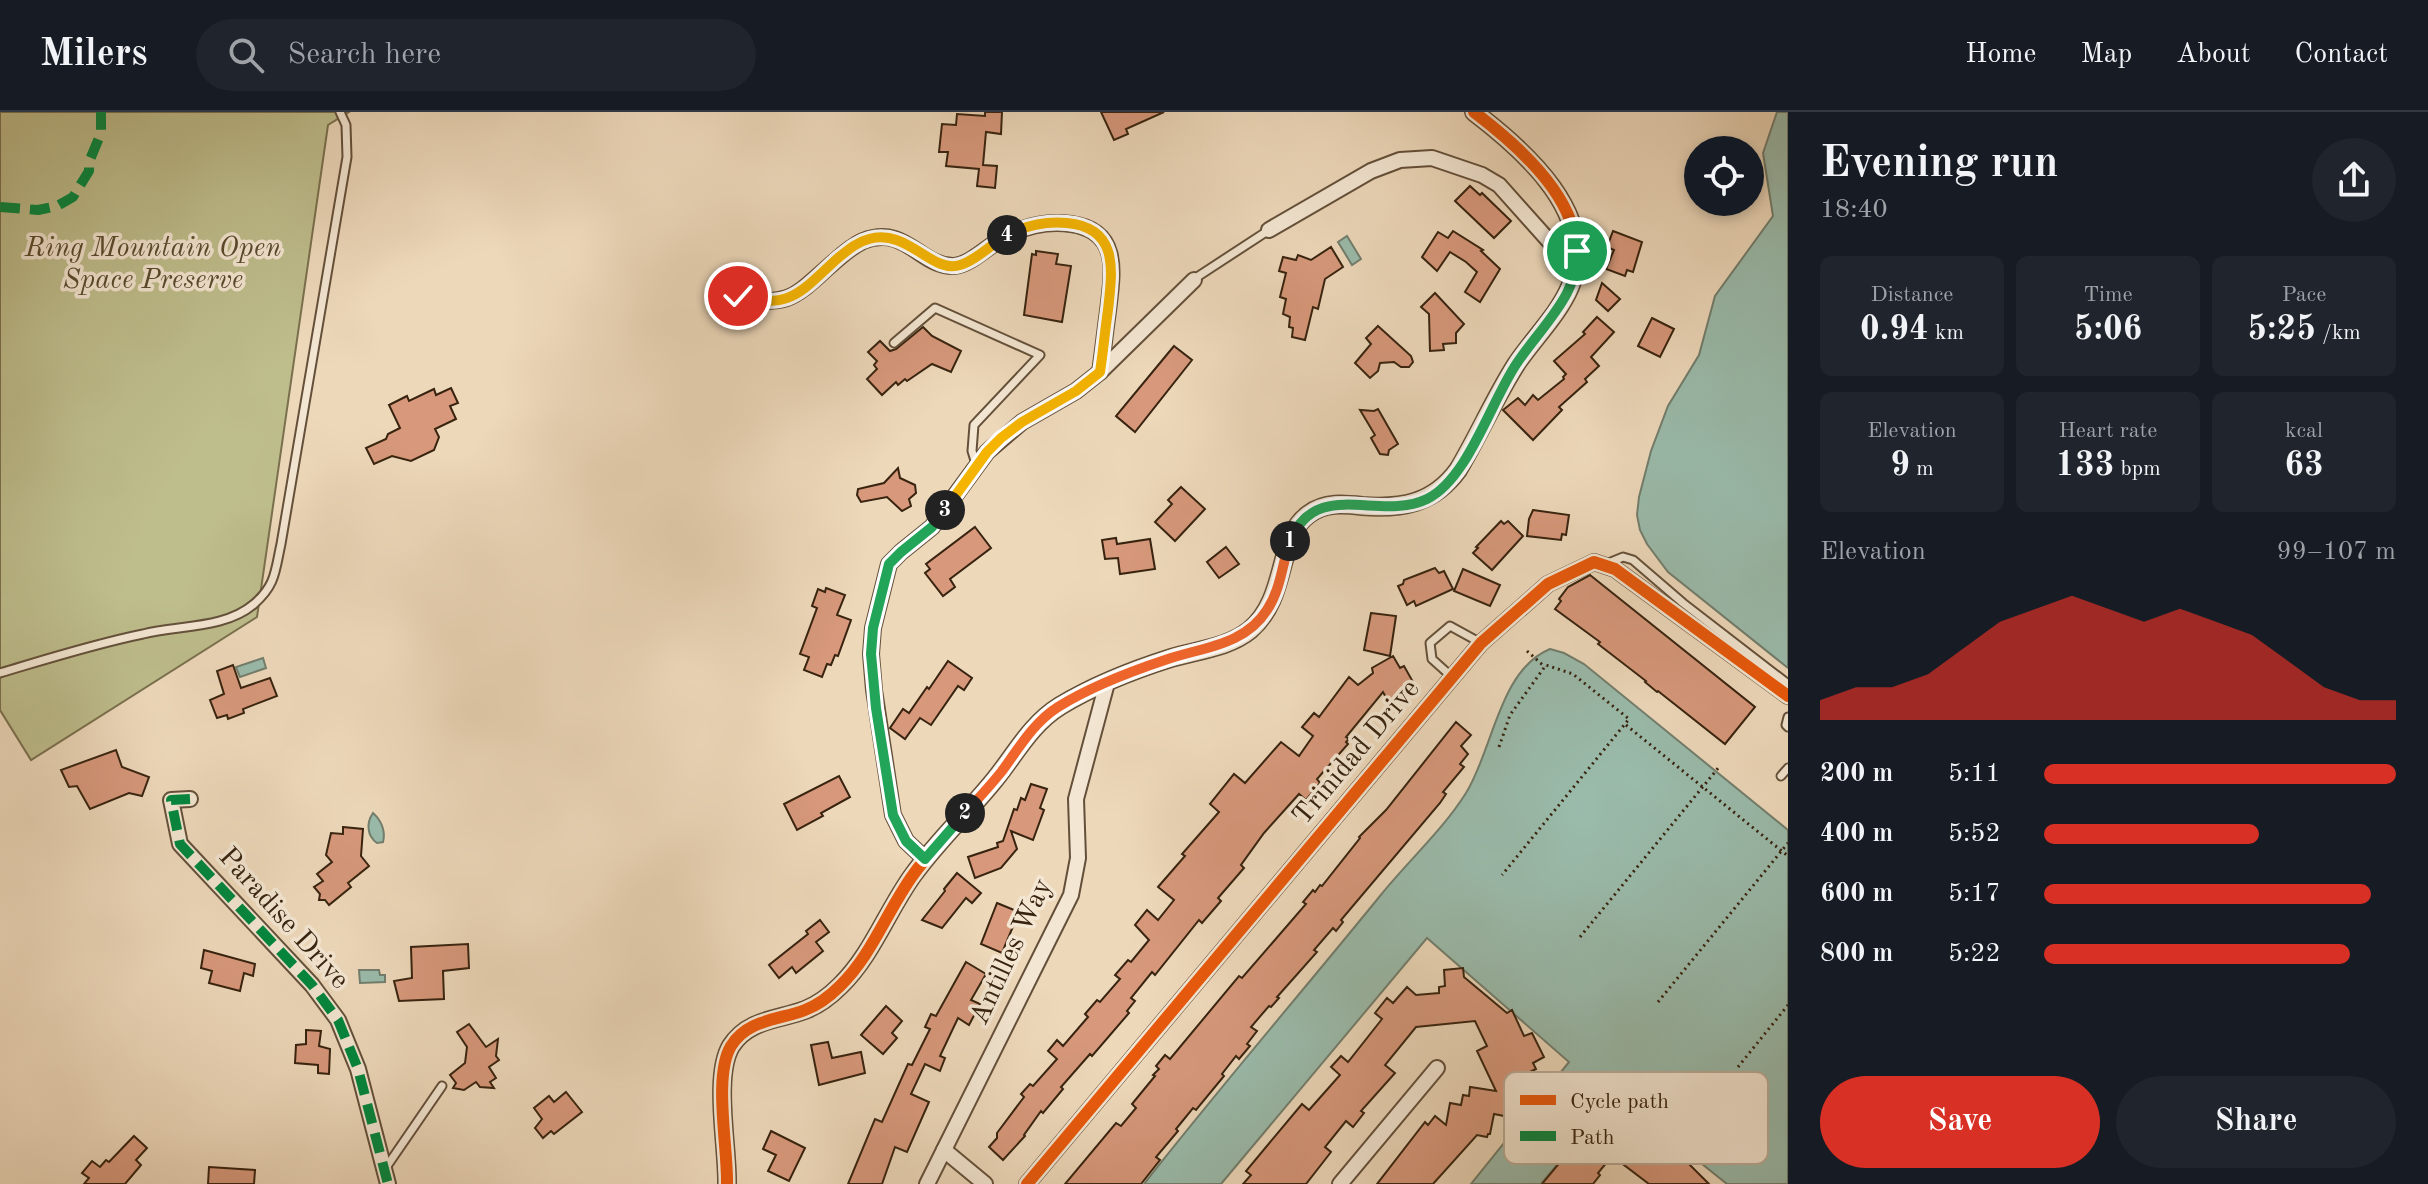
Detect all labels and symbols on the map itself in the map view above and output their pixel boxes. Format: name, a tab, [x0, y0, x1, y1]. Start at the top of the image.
pin: 4	[987, 215, 1027, 255]
pin	[1543, 217, 1611, 285]
park label: Ring Mountain Open Space Preserve	[24, 235, 281, 295]
pin	[704, 262, 772, 330]
pin: 3	[925, 490, 965, 530]
pin: 1	[1270, 521, 1310, 561]
street label: Trinidad Drive	[1288, 675, 1426, 831]
pin: 2	[945, 793, 985, 833]
street label: Paradise Drive	[213, 843, 353, 995]
street label: Antilles Way	[966, 874, 1058, 1029]
legend	[1504, 1072, 1768, 1164]
text: Cycle path	[1570, 1091, 1669, 1113]
text: Path	[1570, 1127, 1615, 1149]

